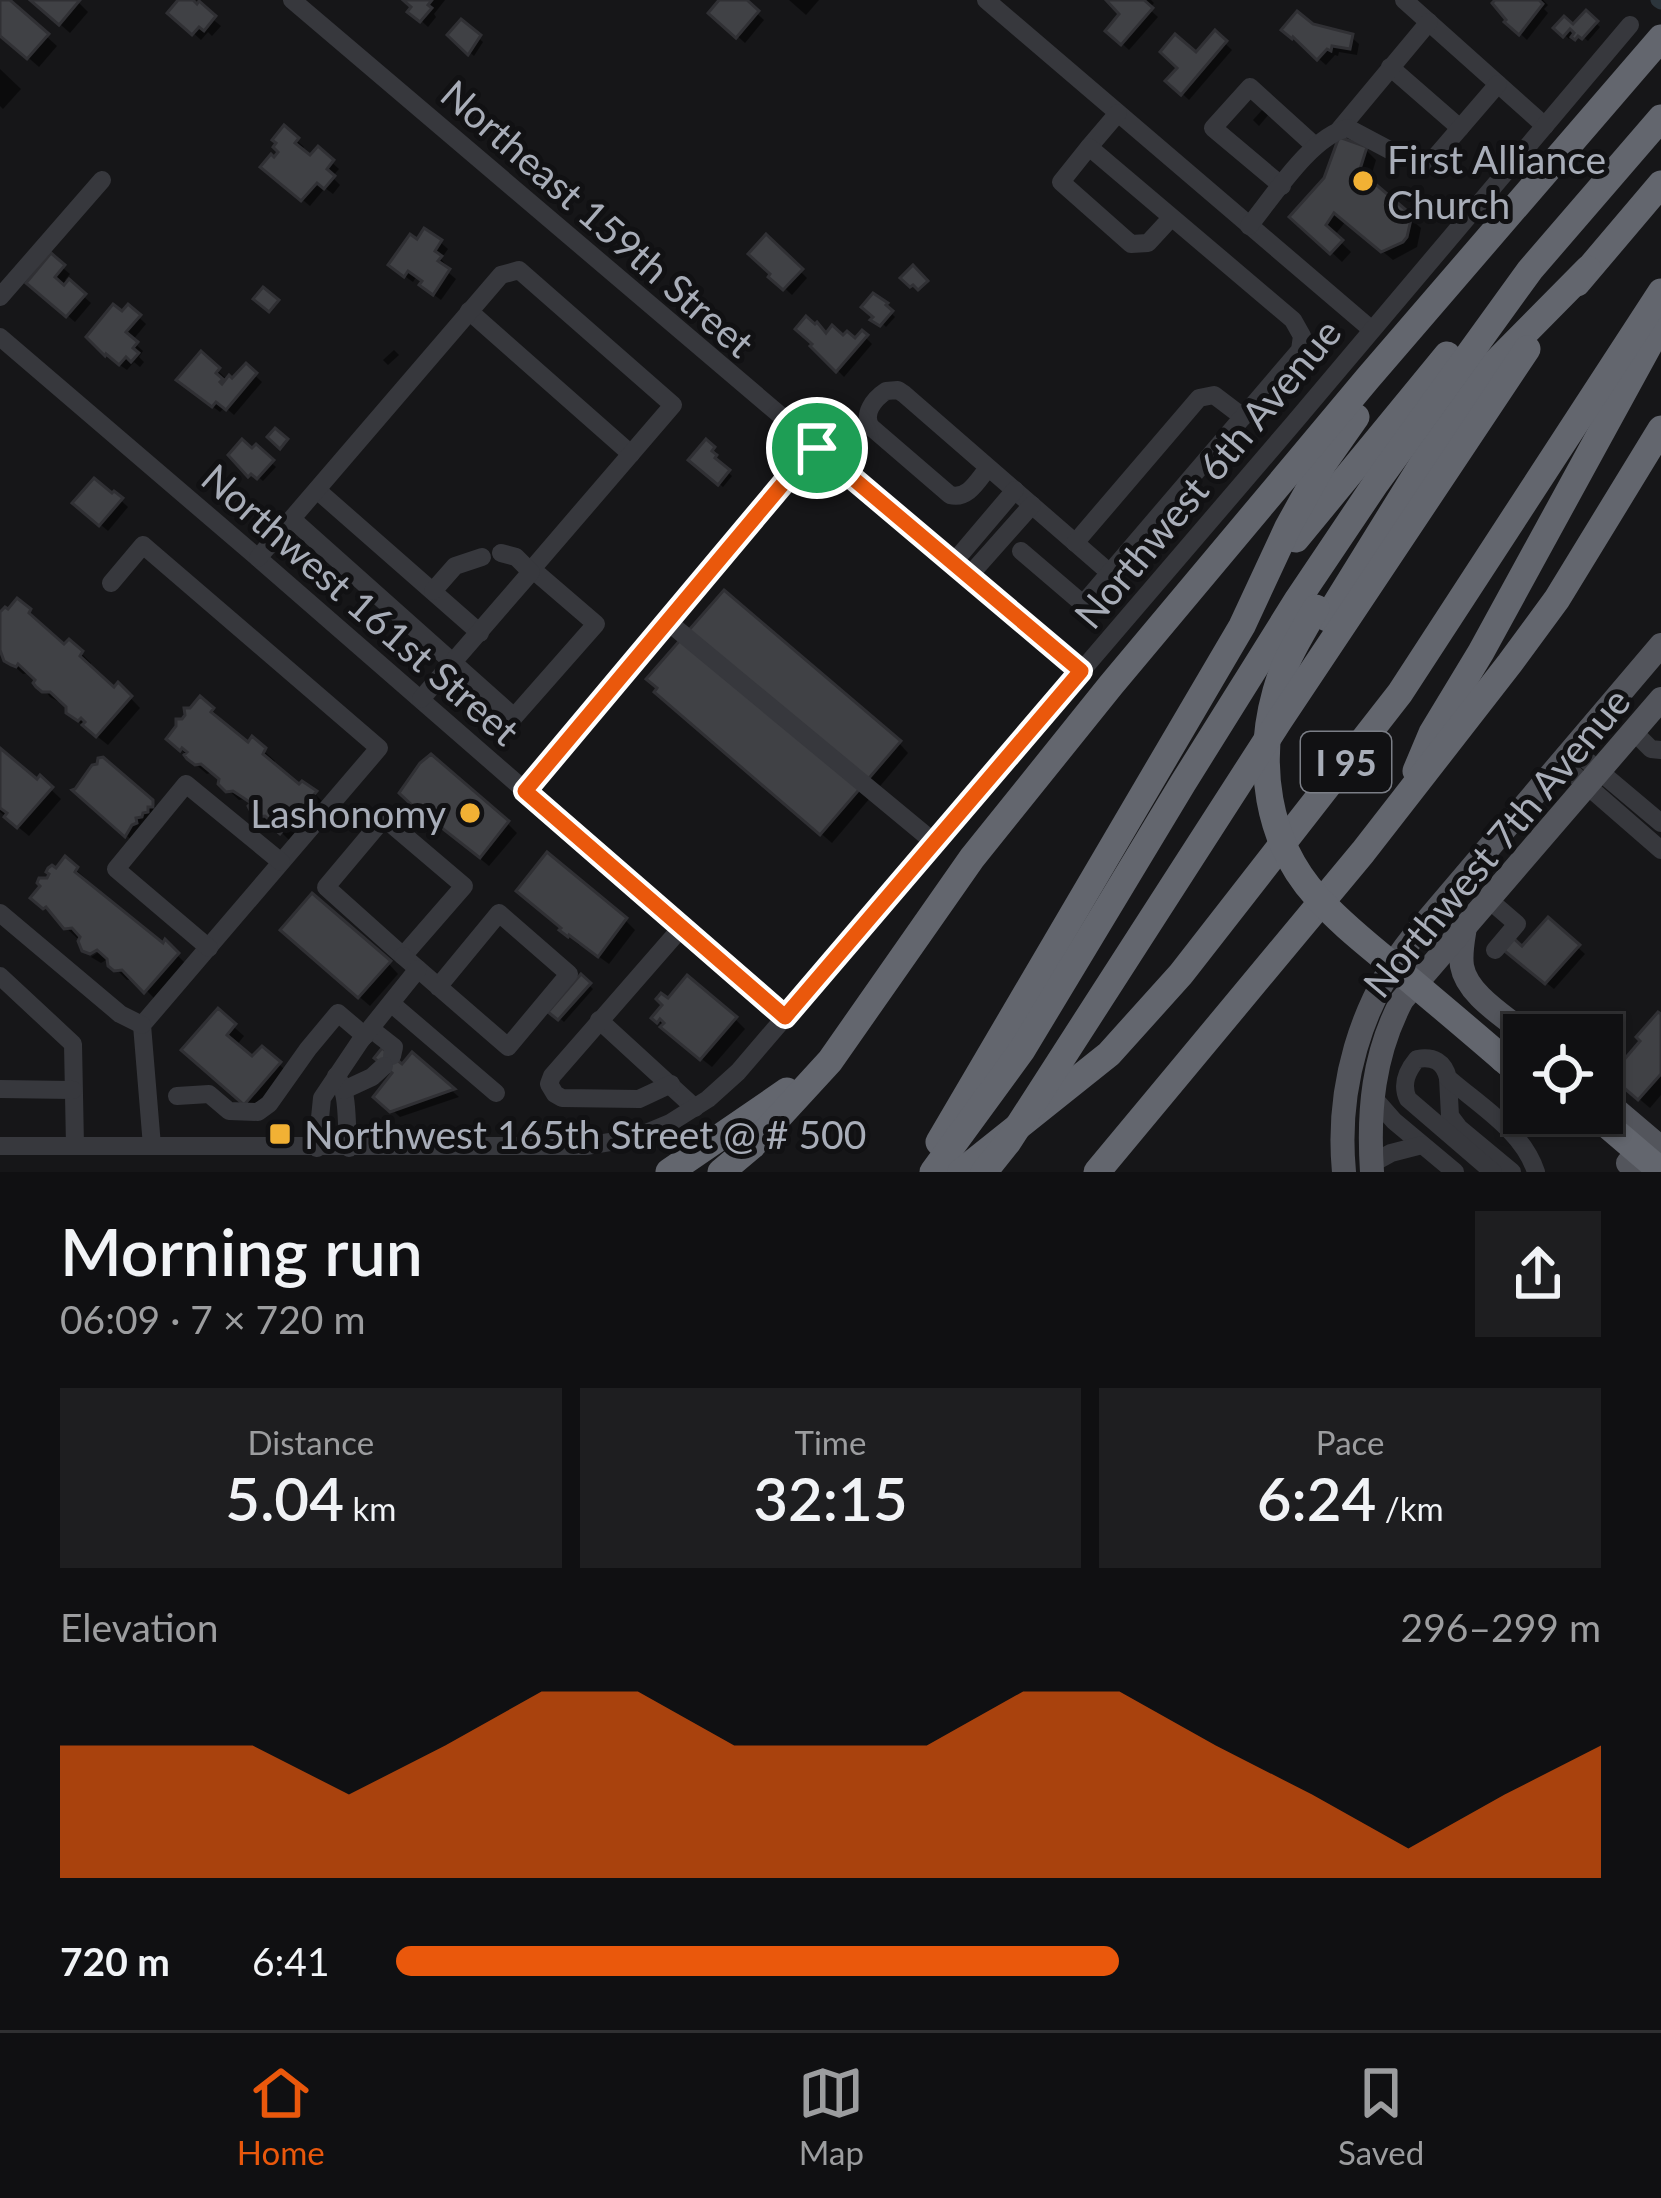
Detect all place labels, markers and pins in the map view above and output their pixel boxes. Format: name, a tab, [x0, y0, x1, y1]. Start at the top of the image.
place label: First Alliance Church	[1387, 136, 1606, 227]
marker: First Alliance Church	[1350, 168, 1376, 194]
pin	[766, 397, 868, 499]
place label: Lashonomy	[250, 790, 446, 836]
marker: Lashonomy	[457, 800, 483, 826]
place label: Northwest 165th Street @ # 500	[304, 1111, 866, 1157]
marker: Northwest 165th Street @ # 500	[267, 1121, 293, 1147]

